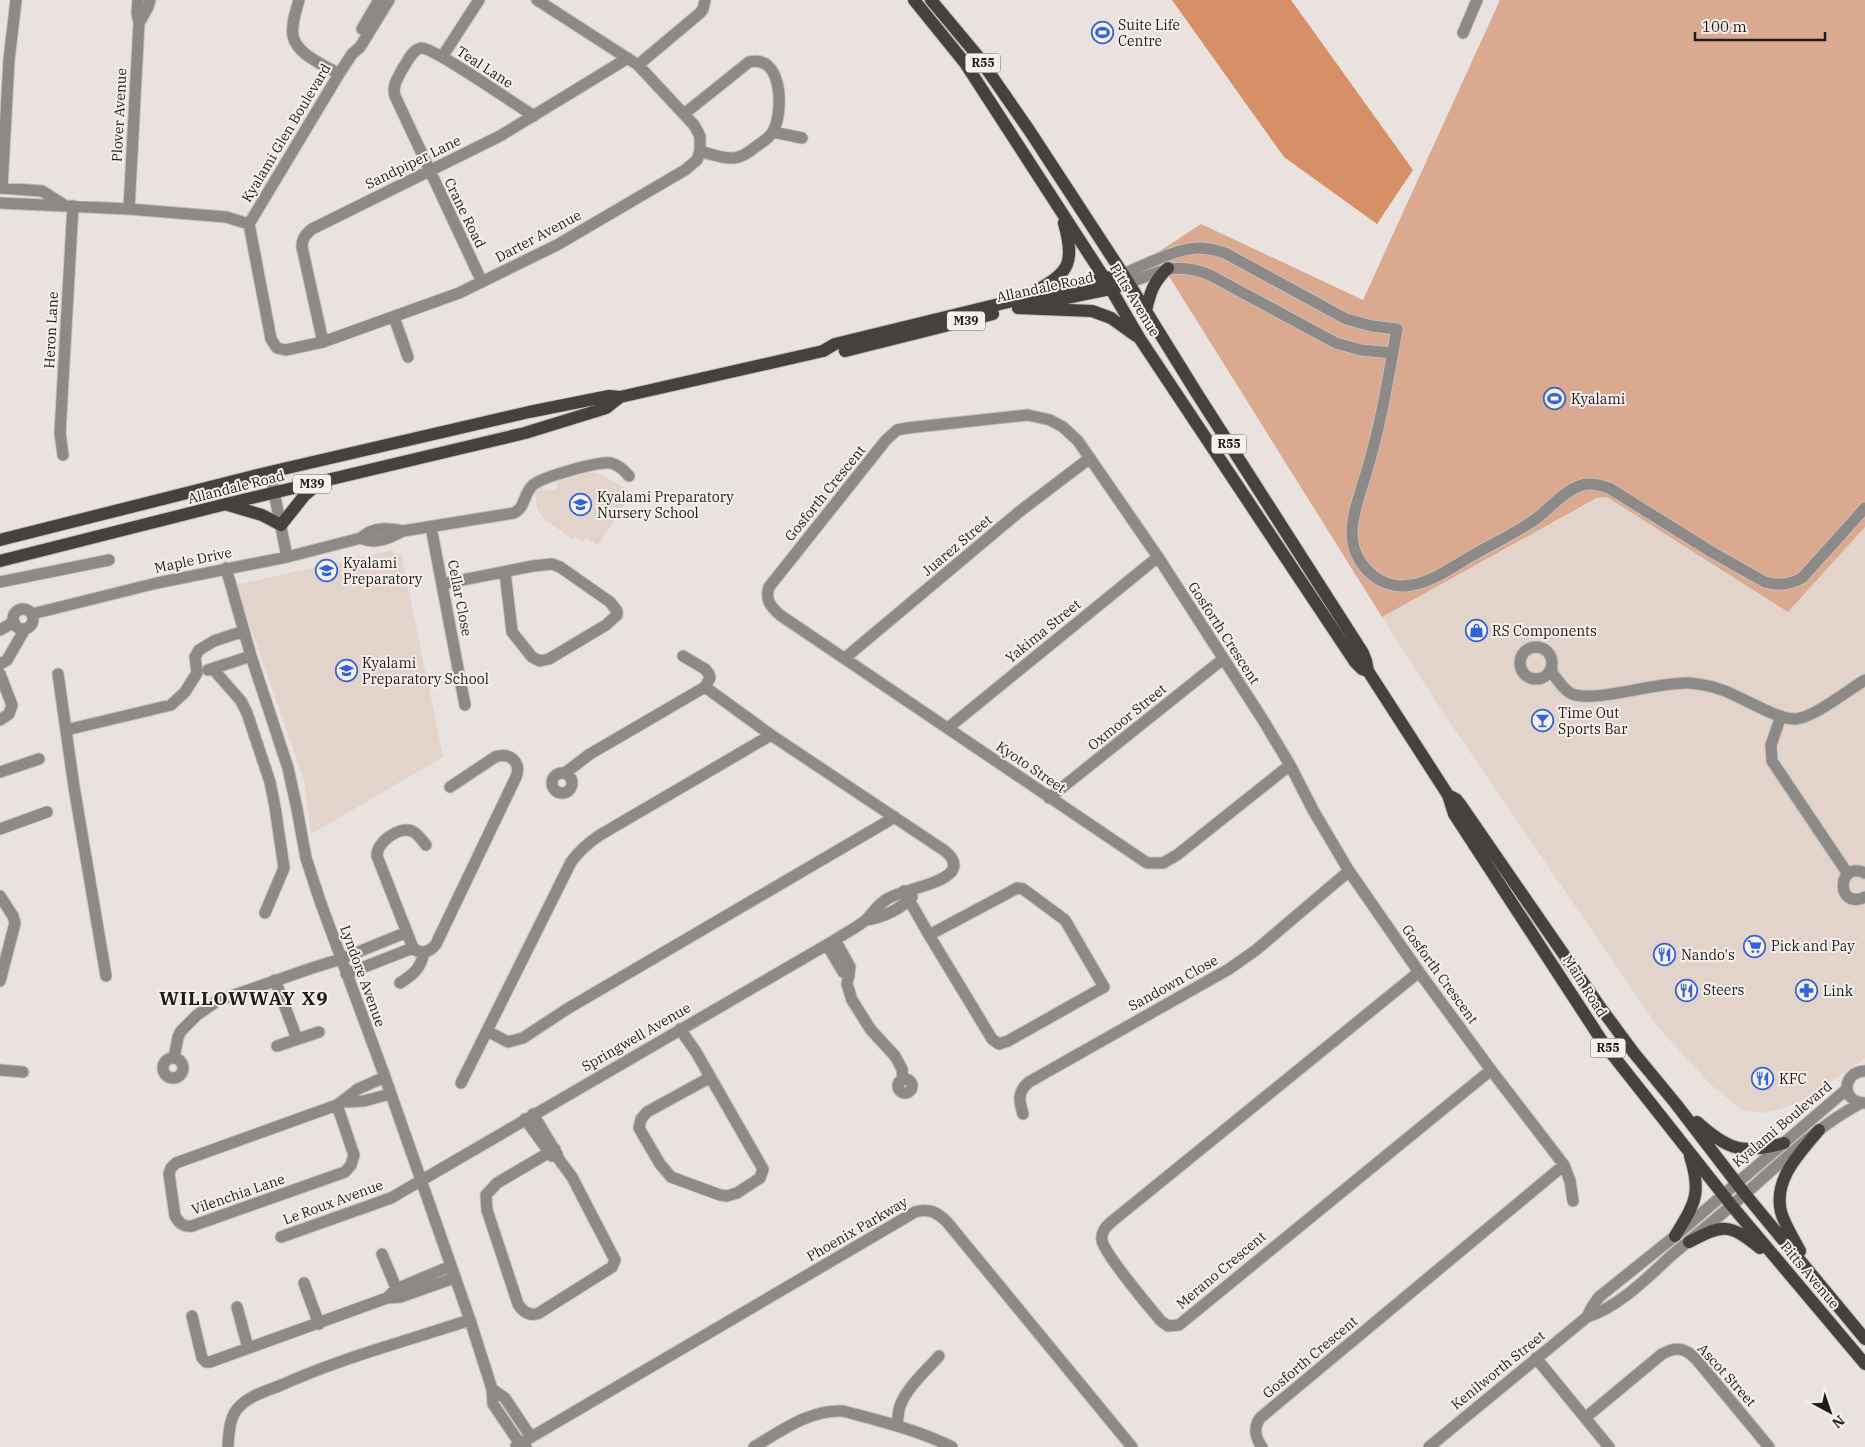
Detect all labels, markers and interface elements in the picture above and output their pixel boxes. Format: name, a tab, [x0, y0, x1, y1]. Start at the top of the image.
scale bar	[1695, 10, 1825, 42]
place label: Suite Life Centre	[1118, 16, 1180, 50]
text: 100 m	[1702, 17, 1747, 36]
sports icon: Suite Life Centre	[1090, 21, 1114, 45]
street label: Teal Lane	[453, 42, 517, 92]
road number: R55	[966, 54, 1000, 72]
street label: Kyalami Glen Boulevard	[237, 60, 335, 206]
street label: Plover Avenue	[108, 67, 130, 163]
street label: Sandpiper Lane	[362, 131, 464, 193]
street label: Crane Road	[440, 175, 490, 251]
street label: Darter Avenue	[492, 206, 584, 266]
street label: Pitts Avenue	[1106, 260, 1164, 340]
street label: Allandale Road	[995, 268, 1096, 306]
street label: Heron Lane	[40, 291, 62, 369]
road number: M39	[947, 312, 985, 331]
sports icon: Kyalami	[1543, 387, 1567, 411]
place label: Kyalami	[1571, 390, 1625, 408]
road number: R55	[1212, 434, 1246, 454]
street label: Gosforth Crescent	[781, 441, 869, 545]
street label: Allandale Road	[186, 466, 287, 508]
road number: M39	[293, 474, 331, 494]
place label: Kyalami Preparatory Nursery School	[597, 488, 734, 522]
school or university icon: Kyalami Preparatory Nursery School	[569, 493, 593, 517]
street label: Juarez Street	[918, 510, 996, 580]
street label: Maple Drive	[153, 543, 233, 577]
place label: Kyalami Preparatory	[343, 554, 423, 588]
street label: Cellar Close	[444, 558, 476, 638]
school or university icon: Kyalami Preparatory	[315, 559, 339, 583]
street label: Gosforth Crescent	[1184, 578, 1264, 688]
street label: Yakima Street	[1002, 595, 1084, 667]
shop icon: RS Components	[1464, 619, 1488, 643]
place label: RS Components	[1492, 622, 1597, 640]
place label: Kyalami Preparatory School	[362, 654, 489, 688]
school or university icon: Kyalami Preparatory School	[334, 659, 358, 683]
street label: Oxmoor Street	[1084, 680, 1170, 754]
place label: Time Out Sports Bar	[1558, 704, 1628, 738]
bar icon: Time Out Sports Bar	[1530, 709, 1554, 733]
street label: Kyoto Street	[993, 737, 1069, 797]
street label: Gosforth Crescent	[1398, 921, 1482, 1027]
street label: Lyndore Avenue	[336, 923, 390, 1029]
supermarket icon: Pick and Pay	[1743, 934, 1767, 958]
place label: Pick and Pay	[1771, 937, 1855, 955]
restaurant icon: Nando's	[1653, 943, 1677, 967]
place label: Nando's	[1681, 946, 1735, 964]
street label: Sandown Close	[1125, 951, 1221, 1015]
street label: Main Road	[1559, 952, 1611, 1021]
restaurant icon: Steers	[1675, 978, 1699, 1002]
pharmacy icon: Link	[1795, 979, 1819, 1003]
place label: Steers	[1703, 981, 1744, 999]
place label: Link	[1823, 982, 1854, 1000]
district label: WILLOWWAY X9	[159, 986, 329, 1010]
street label: Springwell Avenue	[578, 998, 694, 1076]
road number: R55	[1590, 1038, 1626, 1058]
restaurant icon: KFC	[1751, 1067, 1775, 1091]
place label: KFC	[1779, 1070, 1807, 1088]
street label: Kyalami Boulevard	[1728, 1077, 1836, 1171]
street label: Vilenchia Lane	[189, 1170, 287, 1218]
street label: Le Roux Avenue	[281, 1176, 385, 1228]
street label: Phoenix Parkway	[803, 1192, 911, 1265]
street label: Merano Crescent	[1172, 1227, 1270, 1313]
street label: Pitts Avenue	[1777, 1238, 1843, 1312]
street label: Gosforth Crescent	[1259, 1312, 1361, 1402]
street label: Kenilworth Street	[1447, 1327, 1549, 1413]
street label: Ascot Street	[1694, 1340, 1760, 1410]
north arrow	[1805, 1387, 1855, 1437]
text: N	[1828, 1412, 1848, 1432]

